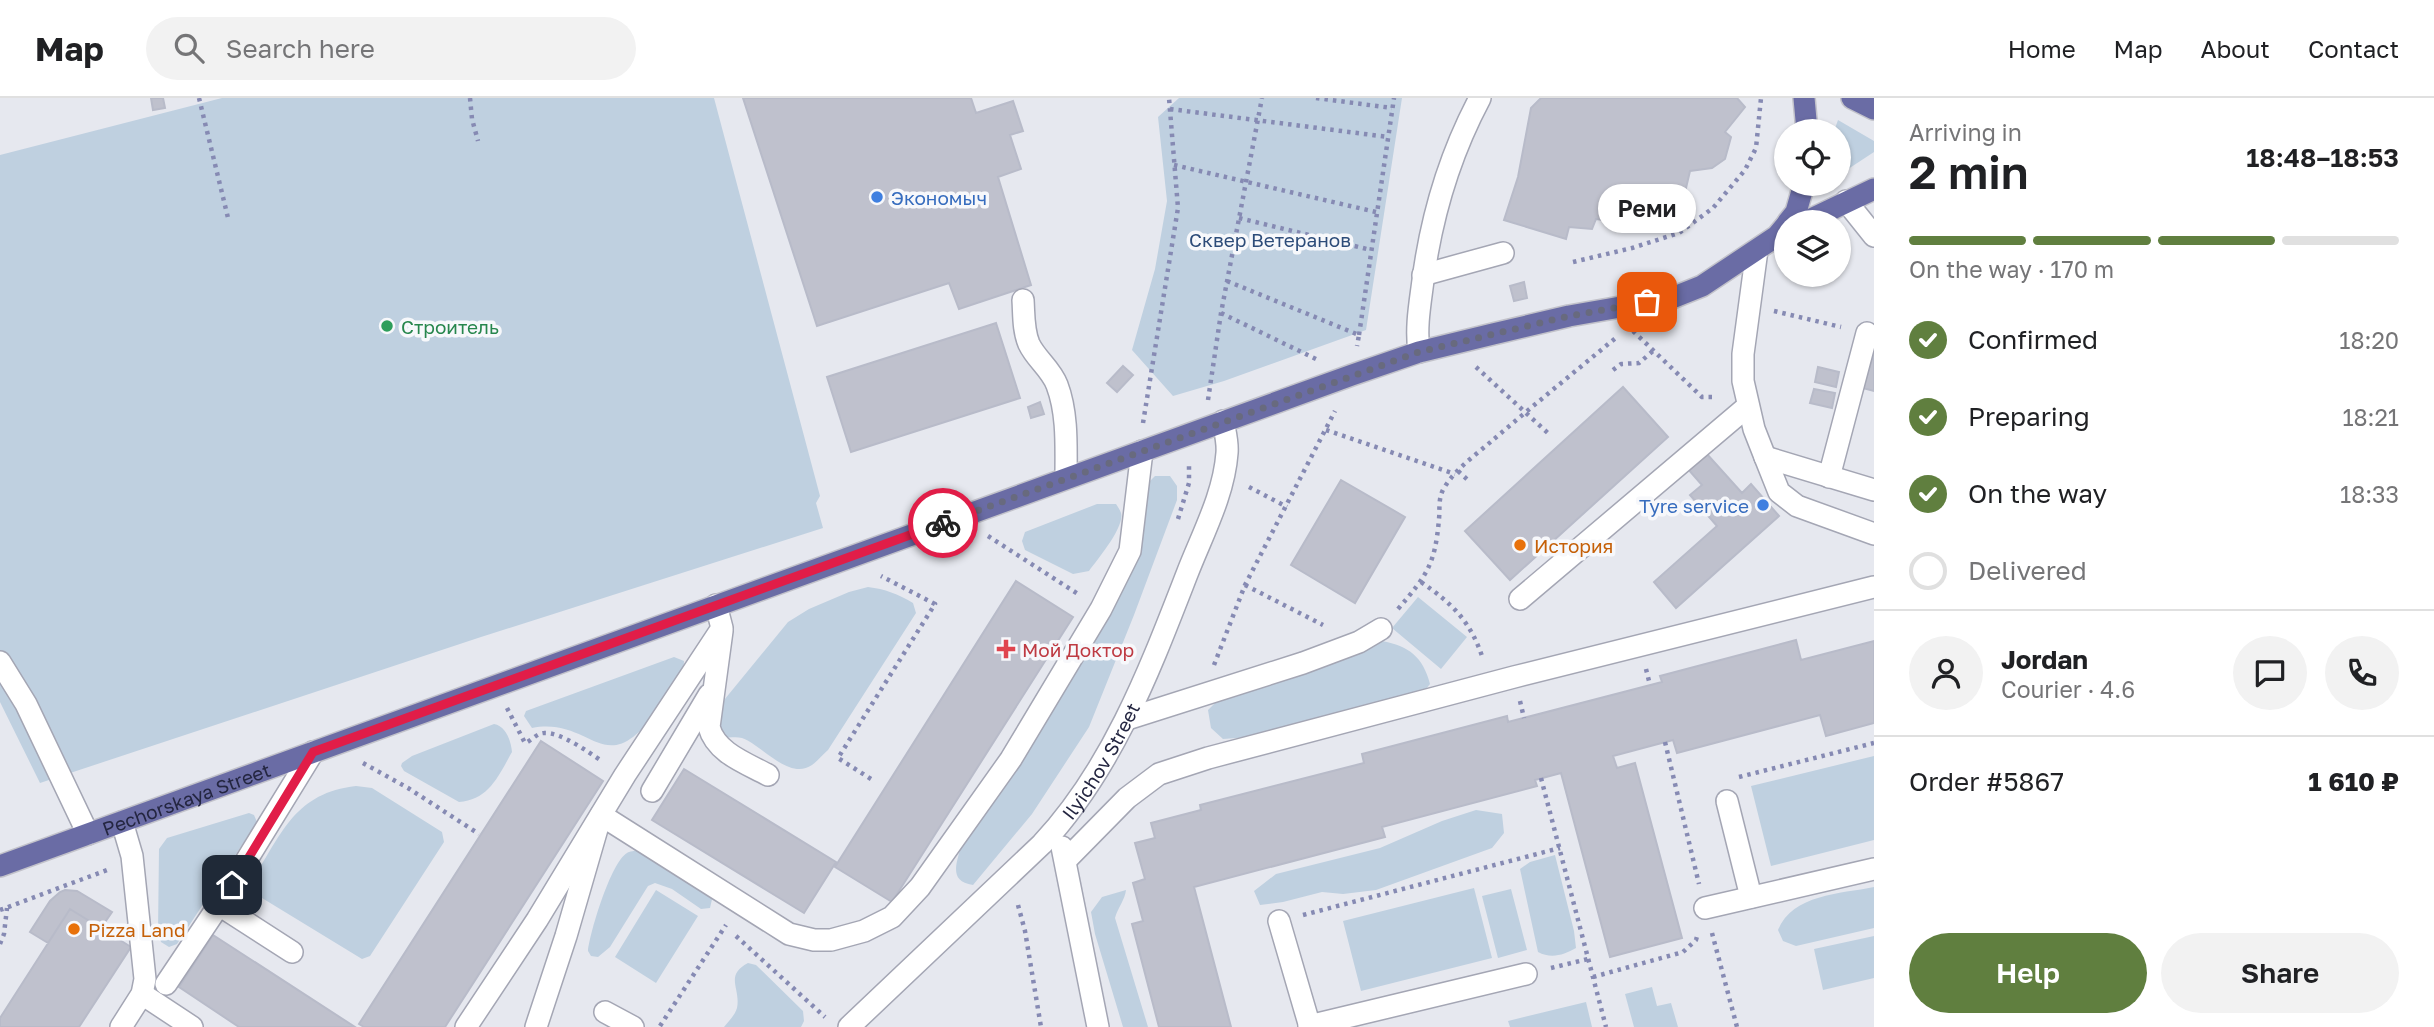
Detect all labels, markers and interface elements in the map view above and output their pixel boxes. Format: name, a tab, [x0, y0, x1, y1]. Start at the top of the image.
search box	[146, 17, 636, 80]
text: Map	[35, 29, 104, 68]
icon: search	[170, 29, 208, 67]
text: Search here	[226, 33, 375, 64]
text: Home	[2008, 34, 2076, 63]
text: Map	[2114, 34, 2163, 63]
text: About	[2201, 34, 2270, 63]
text: Contact	[2308, 34, 2399, 63]
text: Arriving in	[1909, 118, 2022, 146]
map controls	[1774, 119, 1851, 287]
button: locate	[1774, 119, 1851, 196]
text: 18:48–18:53	[2246, 142, 2399, 173]
text: 2 min	[1909, 144, 2029, 199]
callout: Реми	[1598, 183, 1696, 232]
place label: Экономыч	[891, 186, 987, 209]
marker: Экономыч	[869, 189, 885, 205]
text: Реми	[1618, 194, 1677, 222]
button: layers	[1774, 210, 1851, 287]
park label: Сквер Ветеранов	[1189, 228, 1351, 251]
text: On the way · 170 m	[1909, 255, 2114, 283]
pin	[1617, 272, 1677, 332]
icon: bag	[1628, 283, 1666, 321]
place label: Строитель	[401, 315, 499, 338]
marker: Строитель	[379, 318, 395, 334]
icon: check	[1909, 321, 1947, 359]
text: Confirmed	[1968, 324, 2098, 355]
text: 18:20	[2339, 326, 2399, 354]
icon: check	[1909, 398, 1947, 436]
text: Preparing	[1968, 401, 2090, 432]
text: 18:21	[2342, 403, 2399, 431]
icon: check	[1909, 475, 1947, 513]
text: On the way	[1968, 478, 2107, 509]
text: 18:33	[2340, 480, 2399, 508]
courier	[908, 488, 978, 558]
place label: Tyre service	[1639, 494, 1749, 517]
marker: Tyre service	[1755, 497, 1771, 513]
icon: bike	[924, 504, 962, 542]
place label: История	[1534, 534, 1613, 557]
marker: История	[1512, 537, 1528, 553]
text: Delivered	[1968, 555, 2087, 586]
button: person	[1909, 636, 1983, 710]
button: chat	[2233, 636, 2307, 710]
button: phone	[2325, 636, 2399, 710]
place label: Мой Доктор	[1022, 638, 1134, 661]
marker: Мой Доктор	[996, 639, 1016, 659]
text: Jordan	[2001, 644, 2088, 675]
text: Courier · 4.6	[2001, 675, 2135, 703]
street label: Ilyichov Street	[1056, 699, 1144, 824]
street label: Pechorskaya Street	[99, 757, 273, 839]
text: Order #5867	[1909, 766, 2064, 797]
text: 1 610 ₽	[2308, 766, 2399, 797]
pin	[202, 855, 262, 915]
icon: home	[213, 866, 251, 904]
place label: Pizza Land	[88, 918, 186, 941]
marker: Pizza Land	[66, 921, 82, 937]
button: Help	[1909, 933, 2147, 1013]
button: Share	[2161, 933, 2399, 1013]

